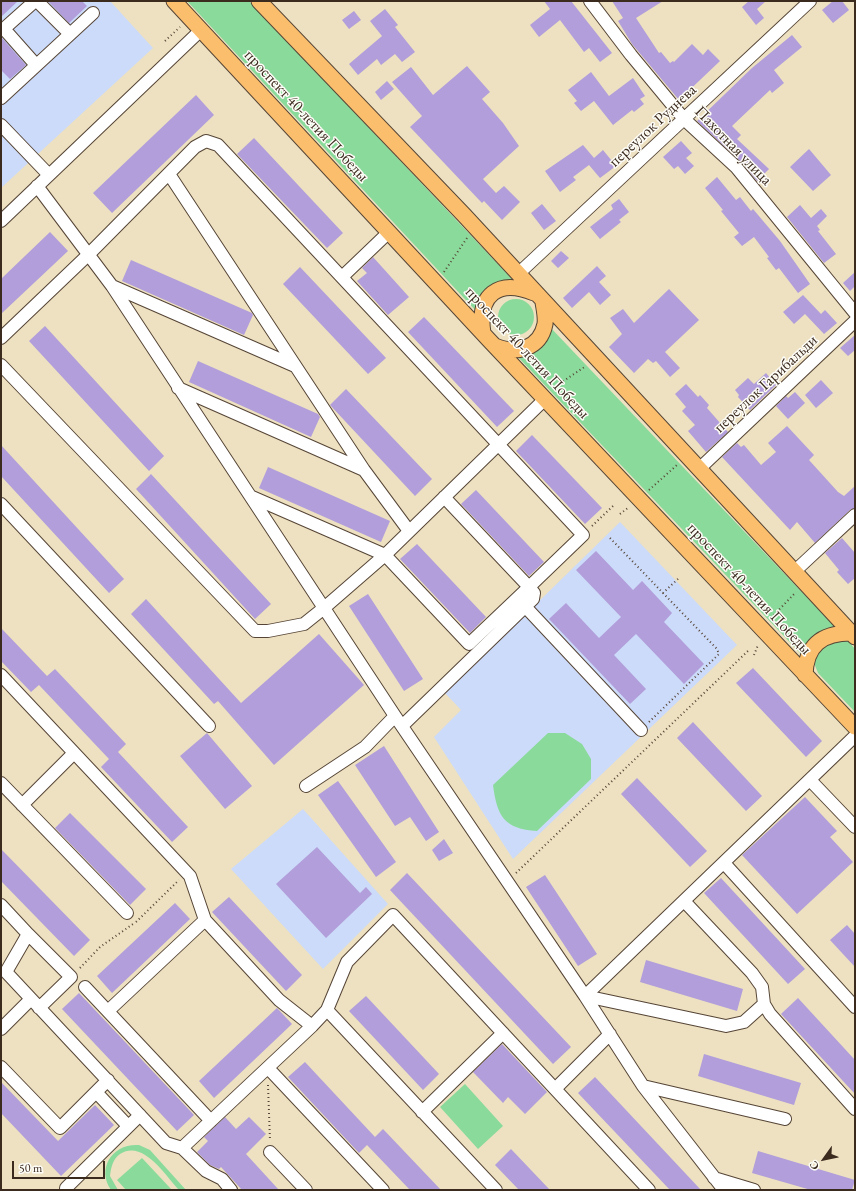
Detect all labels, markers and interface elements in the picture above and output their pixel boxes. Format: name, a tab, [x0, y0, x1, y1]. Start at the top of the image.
street label: проспект 40-летия Победы	[240, 46, 372, 186]
street label: переулок Руднева	[605, 81, 701, 171]
street label: Пахотная улица	[690, 102, 776, 190]
street label: проспект 40-летия Победы	[461, 283, 593, 423]
street label: переулок Гарибальди	[710, 331, 822, 437]
street label: проспект 40-летия Победы	[683, 519, 815, 659]
north arrow	[804, 1139, 844, 1179]
scale bar	[14, 1153, 107, 1179]
text: С	[806, 1158, 822, 1173]
text: 50 m	[19, 1160, 42, 1176]

